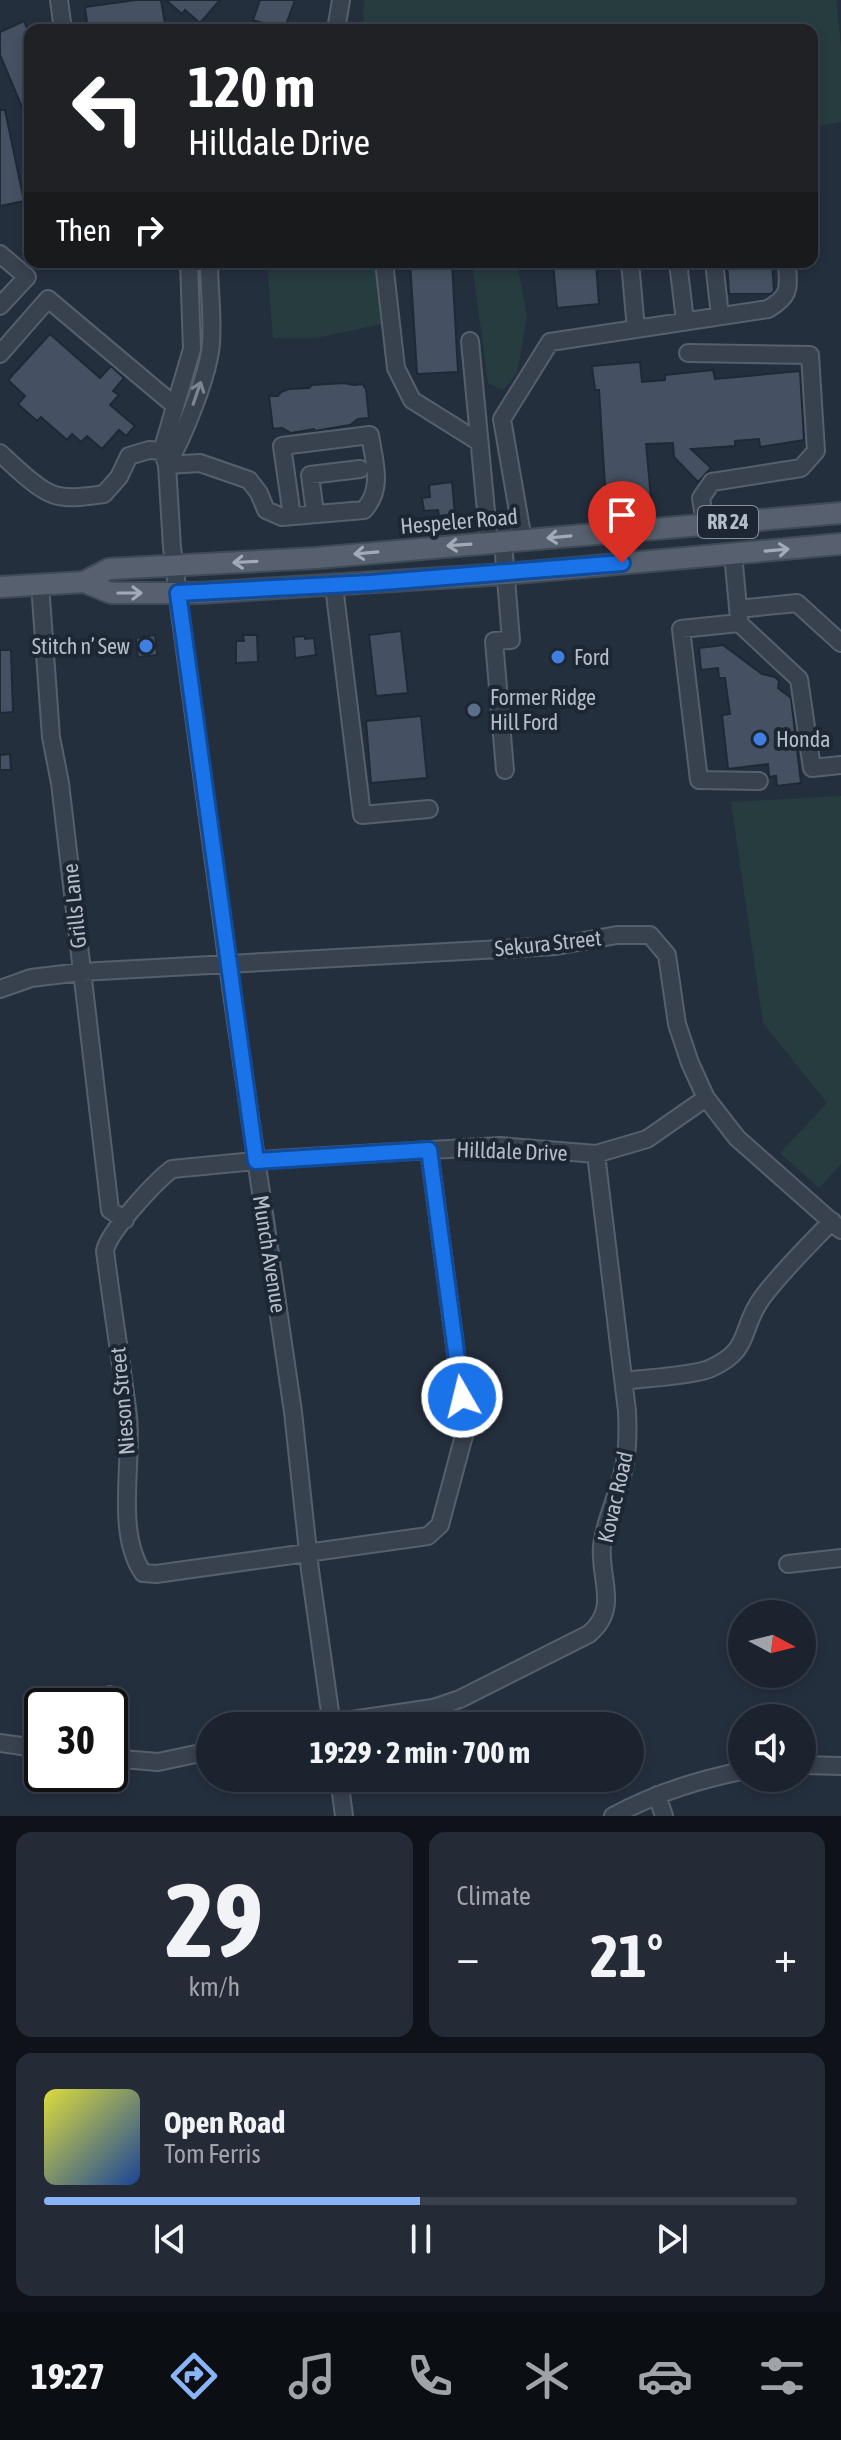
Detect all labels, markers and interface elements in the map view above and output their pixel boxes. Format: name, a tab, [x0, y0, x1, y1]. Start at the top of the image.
text: 120 m	[188, 55, 315, 119]
icon: left	[56, 56, 160, 160]
text: Hilldale Drive	[188, 121, 370, 163]
icon: right	[127, 208, 171, 252]
text: Then	[56, 213, 111, 247]
one-way arrow	[190, 381, 205, 406]
pin	[588, 481, 656, 563]
icon: arrive	[600, 493, 644, 537]
street label: Hespeler Road	[399, 503, 519, 539]
road number: RR 24	[698, 506, 758, 538]
one-way arrow	[546, 530, 573, 545]
one-way arrow	[446, 538, 473, 553]
one-way arrow	[763, 542, 790, 557]
one-way arrow	[353, 546, 379, 561]
one-way arrow	[232, 555, 259, 570]
one-way arrow	[116, 585, 143, 601]
place label: Stitch n’ Sew	[32, 633, 130, 659]
marker: Stitch n’ Sew	[137, 637, 155, 655]
place label: Ford	[574, 644, 610, 670]
marker: Ford	[549, 648, 567, 666]
place label: Former Ridge Hill Ford	[490, 684, 596, 735]
marker: Former Ridge Hill Ford	[465, 701, 483, 719]
place label: Honda	[776, 726, 830, 752]
marker: Honda	[751, 730, 769, 748]
street label: Grills Lane	[57, 862, 91, 950]
street label: Sekura Street	[493, 924, 603, 962]
street label: Hilldale Drive	[456, 1136, 568, 1166]
street label: Munch Avenue	[248, 1193, 292, 1315]
street label: Nieson Street	[104, 1346, 140, 1456]
position arrow	[420, 1355, 504, 1439]
street label: Kovac Road	[592, 1449, 638, 1545]
north arrow	[728, 1600, 816, 1688]
map controls	[728, 1600, 816, 1792]
speed limit sign: 30	[24, 1688, 128, 1792]
button: sound	[728, 1704, 816, 1792]
text: 19:29 · 2 min · 700 m	[310, 1735, 530, 1769]
text: 29	[165, 1860, 263, 1979]
text: Climate	[457, 1881, 531, 1911]
text: 21°	[590, 1921, 663, 1990]
text: −	[457, 1931, 479, 1981]
text: +	[774, 1931, 797, 1981]
text: km/h	[188, 1972, 240, 2002]
text: Open Road	[164, 2105, 285, 2139]
text: Tom Ferris	[164, 2139, 261, 2169]
icon: previous	[148, 2217, 192, 2261]
icon: pause	[399, 2217, 443, 2261]
icon: next	[650, 2217, 694, 2261]
icon: directions	[166, 2348, 222, 2404]
icon: music	[284, 2348, 340, 2404]
icon: phone	[402, 2348, 458, 2404]
icon: climate	[519, 2348, 575, 2404]
icon: car	[637, 2348, 693, 2404]
icon: filters	[754, 2348, 810, 2404]
text: 19:27	[31, 2355, 105, 2397]

